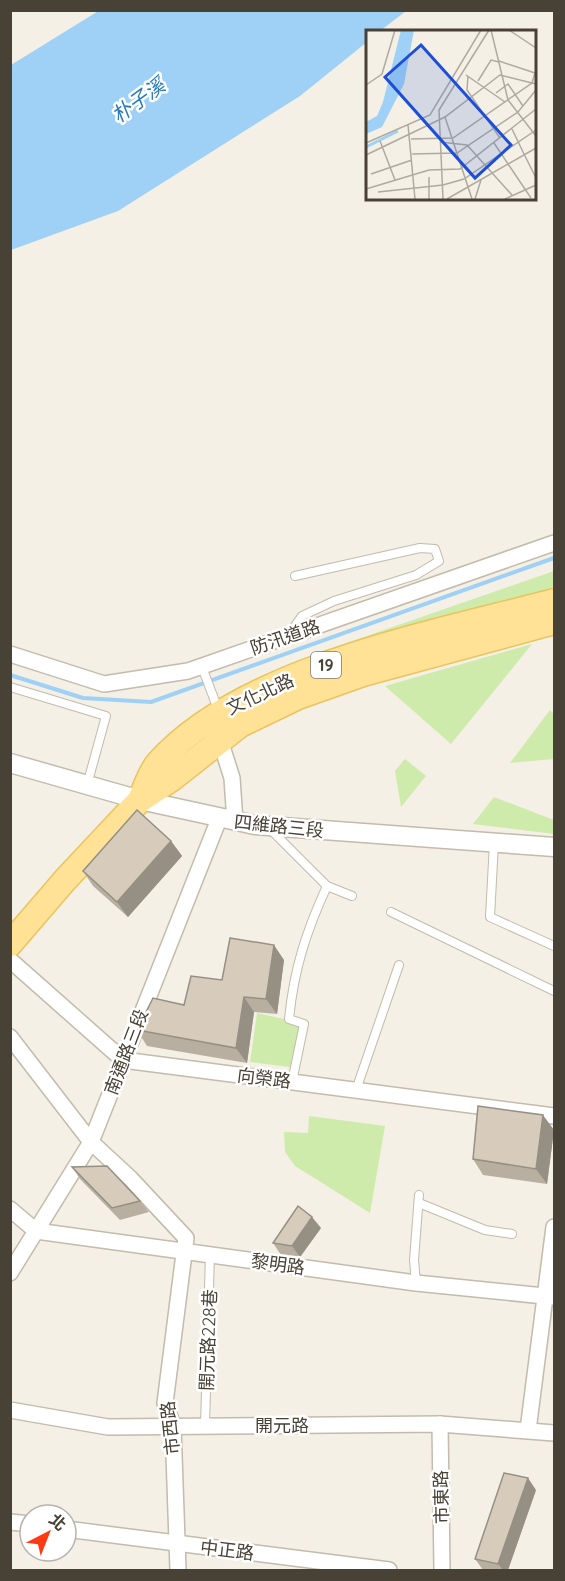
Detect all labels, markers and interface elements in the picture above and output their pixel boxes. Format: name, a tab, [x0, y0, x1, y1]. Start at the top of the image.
inset map	[366, 30, 535, 200]
water label: 朴子溪	[106, 70, 172, 128]
street label: 防汛道路	[247, 614, 323, 660]
road number: 19	[311, 652, 341, 678]
street label: 文化北路	[223, 668, 297, 720]
street label: 四維路三段	[233, 810, 325, 842]
street label: 南通路三段	[99, 1006, 153, 1098]
street label: 向榮路	[236, 1063, 292, 1093]
street label: 黎明路	[250, 1249, 306, 1279]
street label: 開元路228巷	[195, 1289, 221, 1391]
street label: 市西路	[156, 1400, 184, 1456]
street label: 開元路	[255, 1414, 309, 1437]
street label: 市東路	[429, 1470, 453, 1524]
north arrow	[18, 1503, 78, 1563]
text: 北	[45, 1509, 71, 1535]
street label: 中正路	[199, 1535, 255, 1565]

